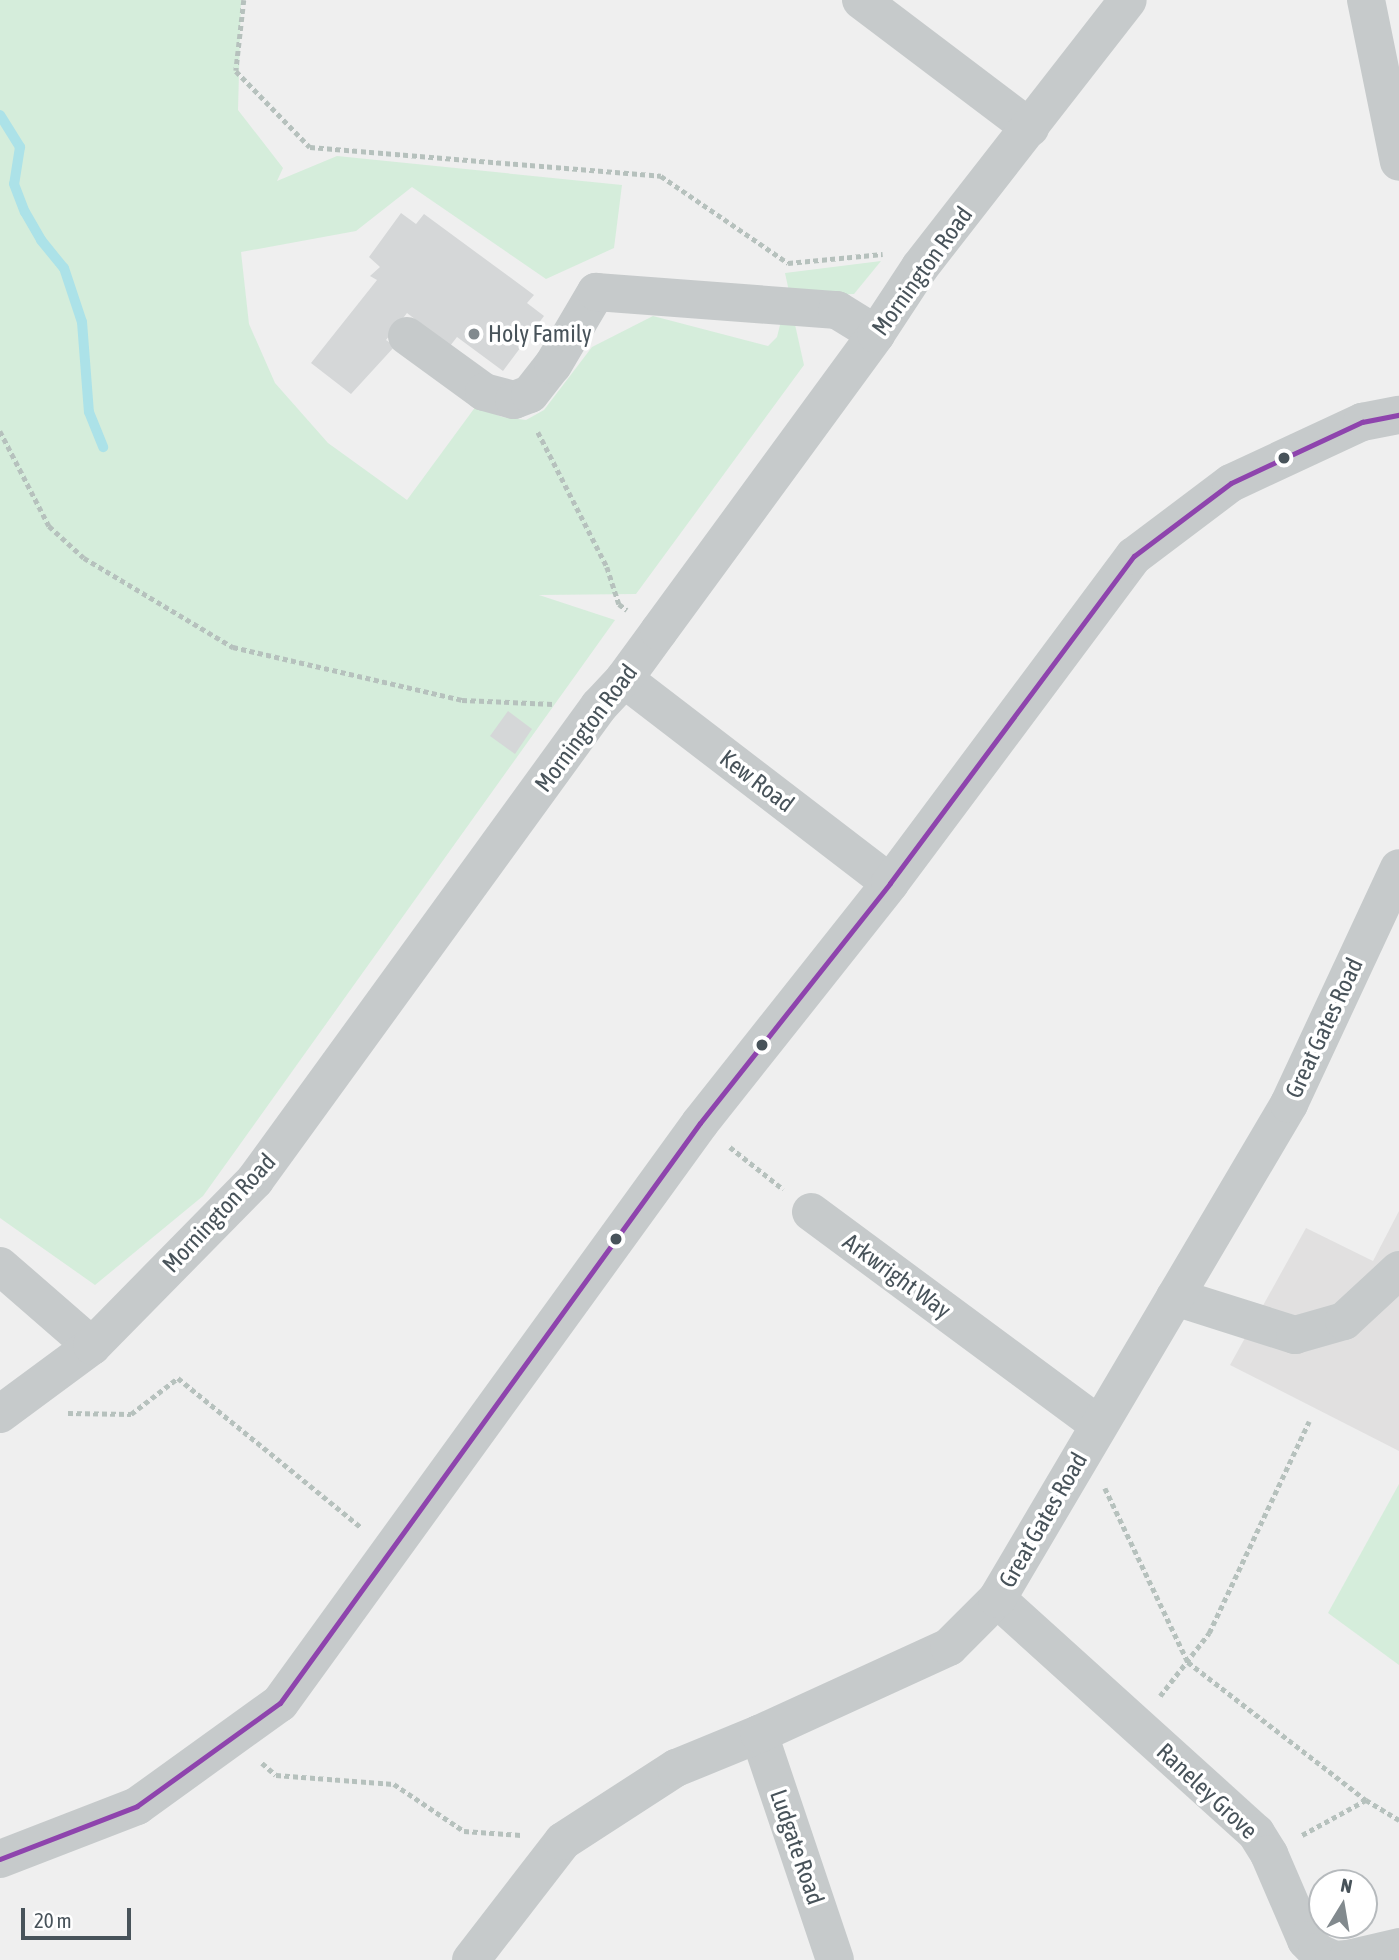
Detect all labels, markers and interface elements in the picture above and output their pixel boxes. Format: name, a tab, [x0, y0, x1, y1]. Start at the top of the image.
street label: Mornington Road	[866, 201, 978, 341]
place label: Holy Family	[488, 320, 592, 348]
marker: Holy Family	[466, 326, 482, 342]
unlabelled marker	[1277, 451, 1291, 465]
street label: Mornington Road	[529, 659, 643, 797]
street label: Kew Road	[714, 744, 800, 818]
street label: Great Gates Road	[1279, 953, 1369, 1103]
unlabelled marker	[755, 1038, 769, 1052]
street label: Mornington Road	[157, 1148, 281, 1278]
street label: Arkwright Way	[837, 1227, 957, 1325]
unlabelled marker	[609, 1232, 623, 1246]
street label: Great Gates Road	[993, 1447, 1093, 1593]
street label: Raneley Grove	[1151, 1737, 1263, 1845]
street label: Ludgate Road	[764, 1786, 830, 1908]
north arrow	[1308, 1869, 1378, 1939]
text: N	[1339, 1873, 1354, 1897]
scale bar	[24, 1894, 135, 1938]
text: 20 m	[34, 1908, 72, 1932]

